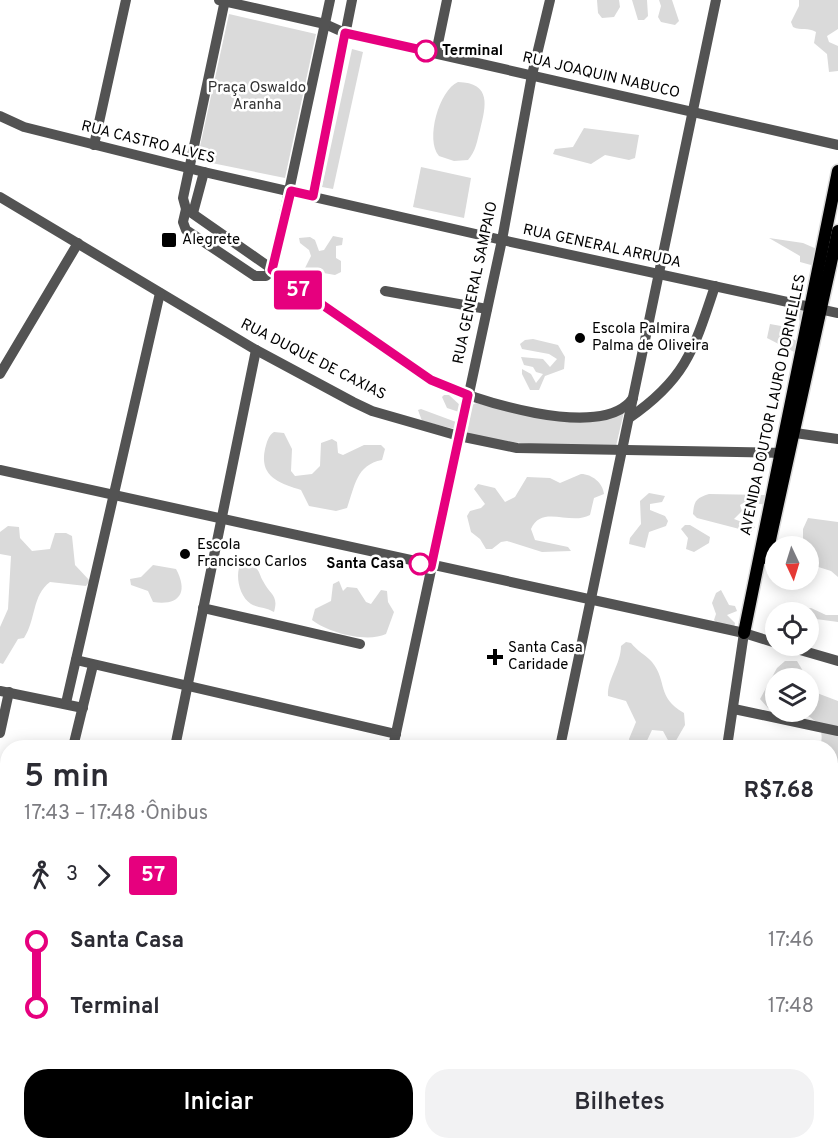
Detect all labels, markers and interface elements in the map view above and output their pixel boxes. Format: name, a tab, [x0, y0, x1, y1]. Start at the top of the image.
marker: Terminal	[415, 40, 437, 62]
place label: Terminal	[442, 42, 503, 61]
street label: RUA JOAQUIN NABUCO	[520, 49, 682, 103]
park label: Praça Oswaldo Aranha	[208, 79, 306, 115]
street label: RUA CASTRO ALVES	[79, 117, 217, 169]
street label: RUA GENERAL SAMPAIO	[449, 200, 503, 366]
street label: RUA GENERAL ARRUDA	[521, 221, 683, 273]
marker: Alegrete	[160, 231, 178, 249]
place label: Alegrete	[182, 231, 240, 250]
line badge: 57	[271, 270, 325, 310]
street label: AVENIDA DOUTOR LAURO DORNELLES	[737, 273, 811, 537]
text: 57	[286, 277, 310, 304]
street label: RUA DUQUE DE CAXIAS	[237, 315, 389, 405]
place label: Escola Palmira Palma de Oliveira	[592, 320, 709, 356]
marker: Escola Palmira Palma de Oliveira	[573, 331, 587, 345]
place label: Escola Francisco Carlos	[197, 536, 307, 572]
north arrow	[765, 536, 819, 590]
map controls	[765, 536, 819, 722]
marker: Escola Francisco Carlos	[178, 547, 192, 561]
marker: Santa Casa	[409, 553, 431, 575]
place label: Santa Casa	[326, 555, 404, 574]
button: locate	[765, 602, 819, 656]
place label: Santa Casa Caridade	[508, 639, 583, 675]
marker: Santa Casa Caridade	[486, 648, 504, 666]
button: layers	[765, 668, 819, 722]
text: 5 min	[24, 757, 109, 799]
text: R$7.68	[744, 778, 814, 805]
text: 17:43 – 17:48 · Ônibus	[24, 801, 208, 827]
icon: walk	[24, 859, 57, 892]
icon: forward	[87, 859, 120, 892]
text: 3	[66, 862, 78, 888]
text: 57	[141, 862, 165, 889]
text: Santa Casa	[70, 928, 184, 955]
text: 17:46	[768, 928, 814, 954]
text: Terminal	[70, 994, 160, 1021]
text: 17:48	[768, 994, 814, 1020]
button: Iniciar	[24, 1069, 413, 1138]
button: Bilhetes	[425, 1069, 814, 1138]

